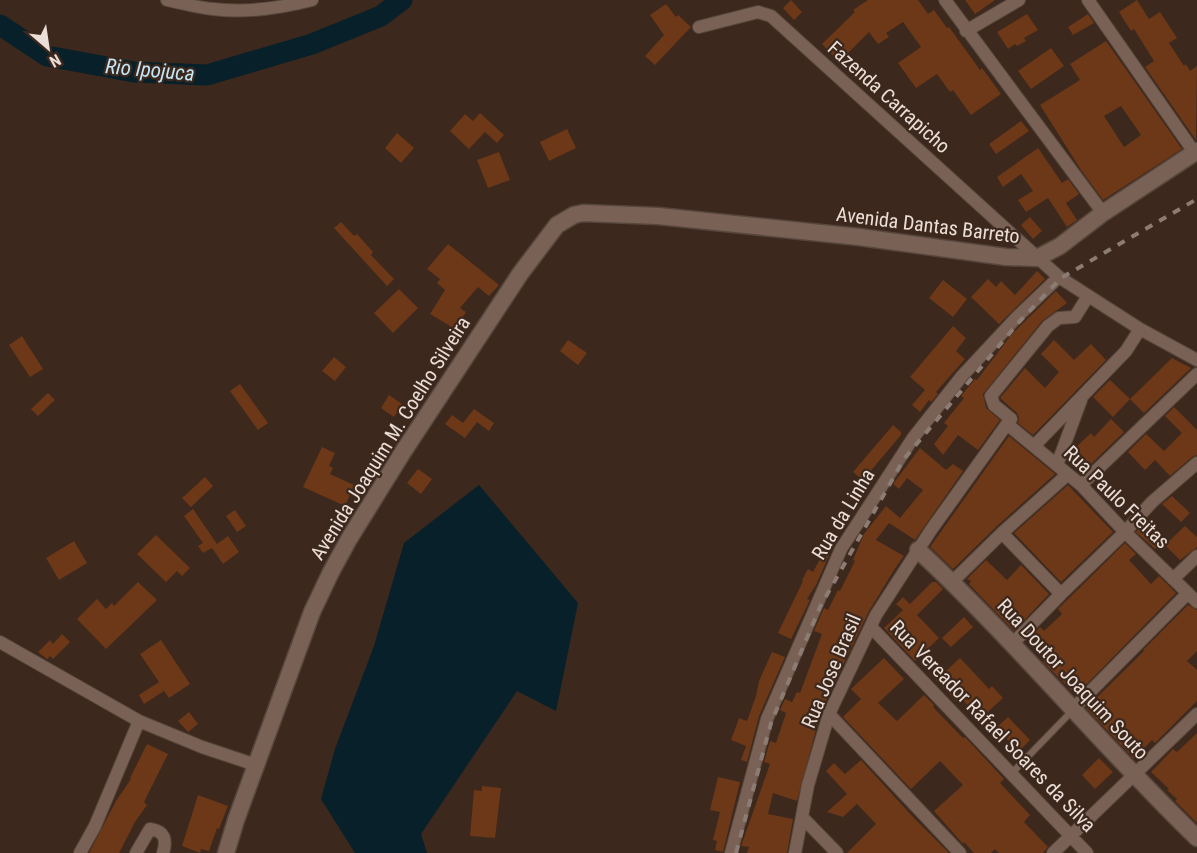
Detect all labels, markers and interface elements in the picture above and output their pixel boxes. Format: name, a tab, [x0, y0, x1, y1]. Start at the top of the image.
north arrow	[18, 18, 78, 78]
street label: Fazenda Carrapicho	[823, 36, 955, 158]
text: N	[46, 50, 64, 71]
water label: Rio Ipojuca	[104, 54, 196, 86]
street label: Avenida Dantas Barreto	[835, 202, 1021, 248]
street label: Avenida Joaquim M. Coelho Silveira	[305, 312, 475, 564]
street label: Rua Paulo Freitas	[1059, 441, 1175, 553]
street label: Rua da Linha	[807, 464, 879, 564]
street label: Rua Doutor Joaquim Souto	[992, 594, 1154, 764]
street label: Rua Jose Brasil	[796, 610, 866, 732]
street label: Rua Vereador Rafael Soares da Silva	[885, 615, 1101, 837]

